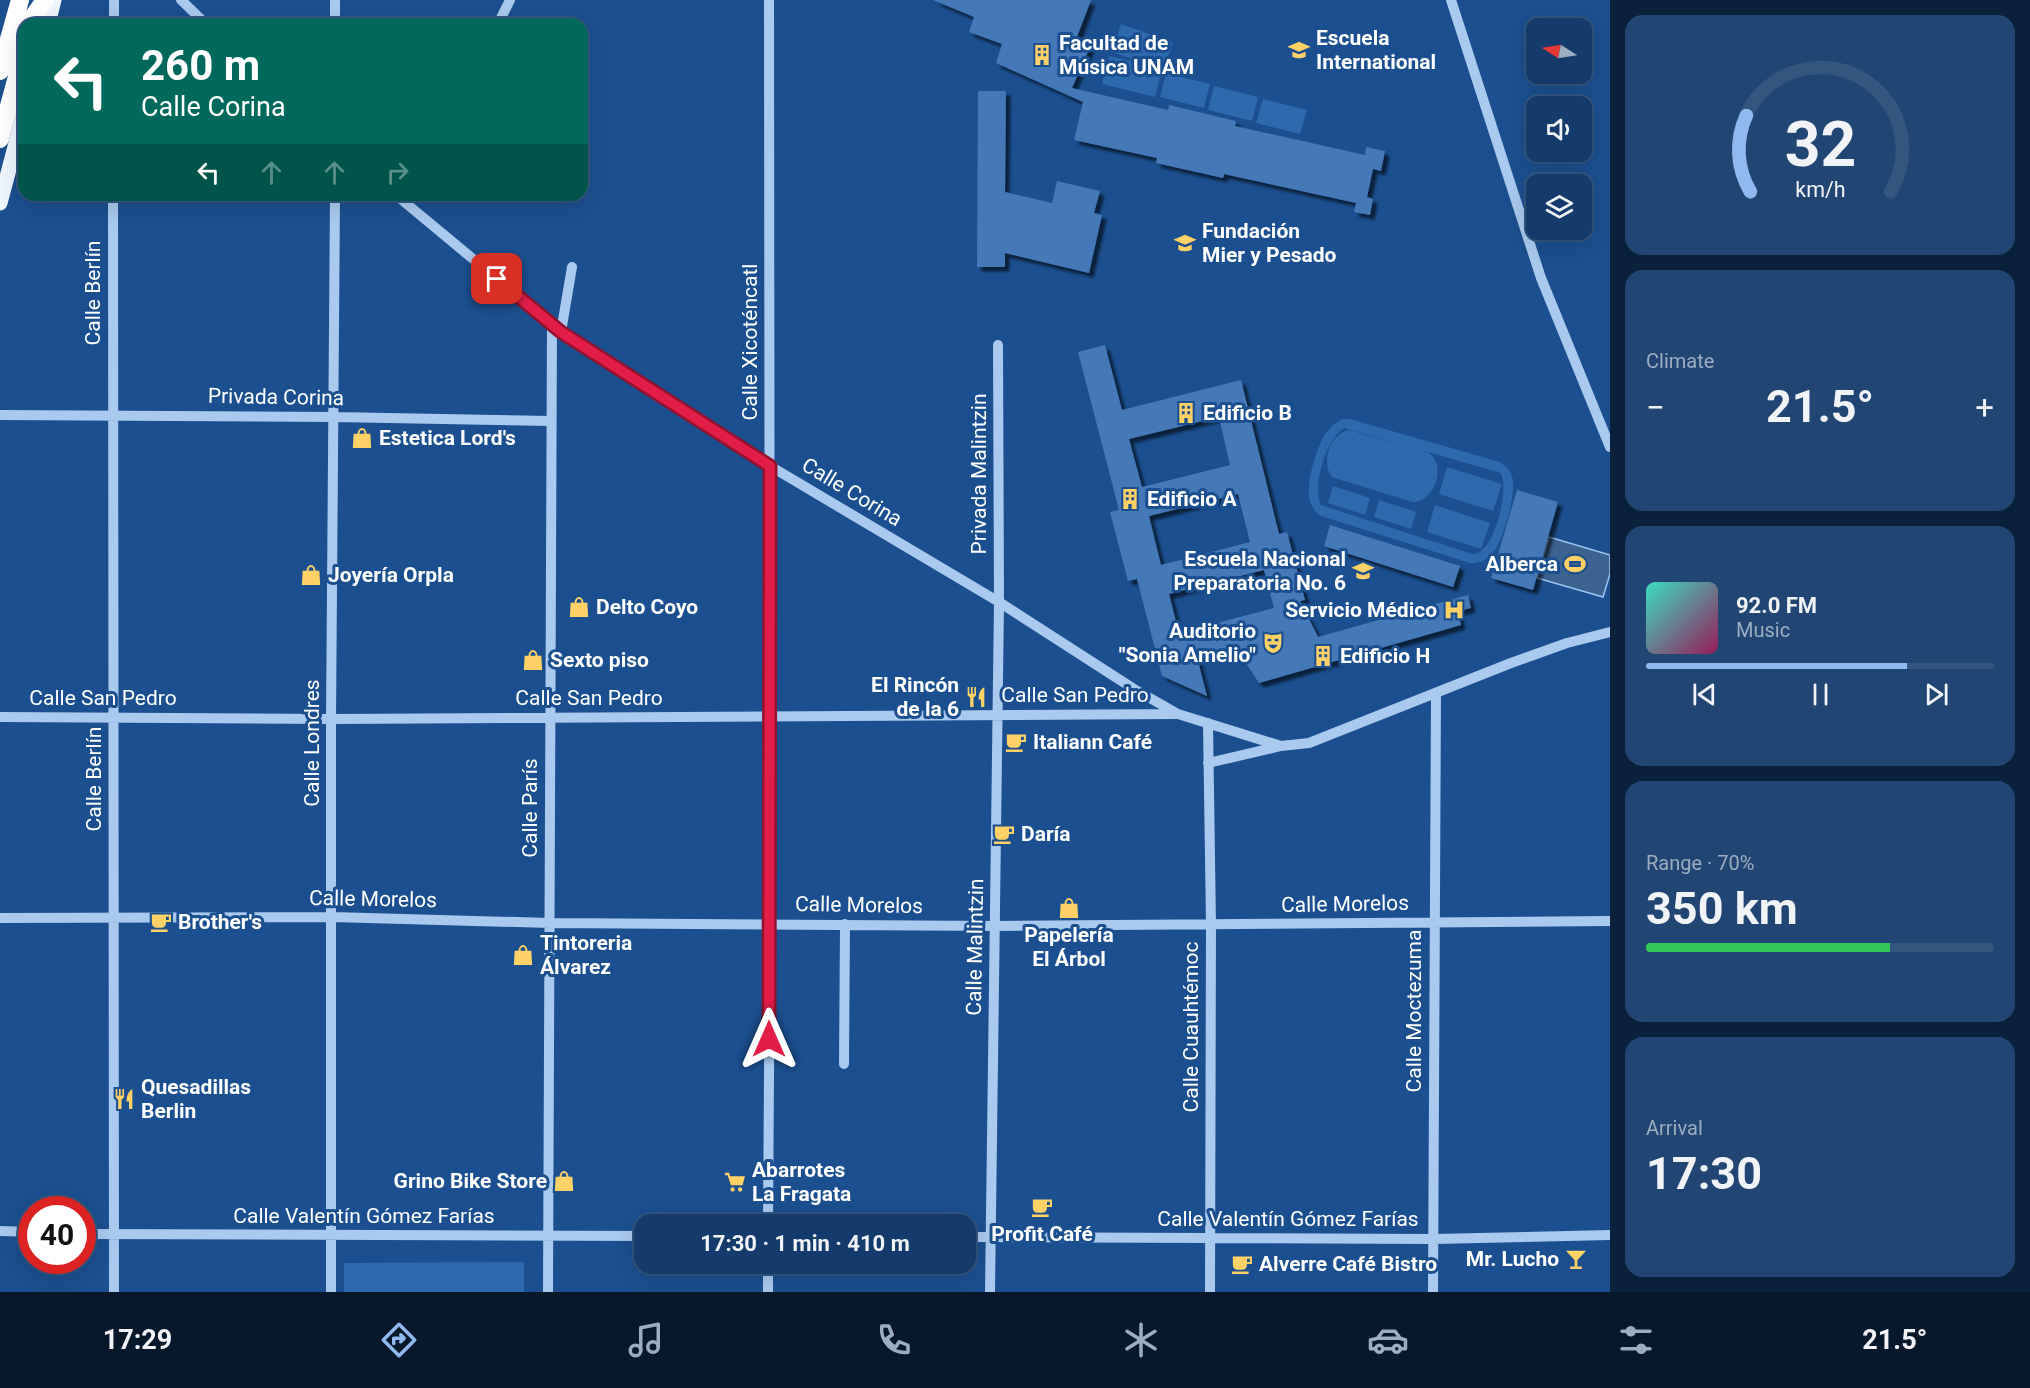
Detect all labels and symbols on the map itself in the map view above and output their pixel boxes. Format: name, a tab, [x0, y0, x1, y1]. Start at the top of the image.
north arrow	[1526, 18, 1592, 84]
place label: Escuela International	[1316, 26, 1436, 74]
place label: Facultad de Música UNAM	[1059, 31, 1194, 79]
school or university icon: Escuela International	[1287, 38, 1311, 62]
building icon: Facultad de Música UNAM	[1030, 43, 1054, 67]
place label: Fundación Mier y Pesado	[1202, 219, 1337, 267]
school or university icon: Fundación Mier y Pesado	[1173, 231, 1197, 255]
street label: Calle Berlín	[81, 241, 105, 345]
pin	[471, 253, 522, 304]
street label: Calle Xicoténcatl	[738, 264, 762, 420]
street label: Privada Corina	[208, 384, 344, 410]
street label: Privada Malintzin	[967, 394, 991, 554]
building icon: Edificio B	[1174, 401, 1198, 425]
place label: Edificio B	[1203, 401, 1292, 425]
shop icon: Estetica Lord's	[350, 426, 374, 450]
place label: Estetica Lord's	[379, 426, 516, 450]
street label: Calle Corina	[798, 453, 906, 531]
building icon: Edificio A	[1118, 487, 1142, 511]
place label: Edificio A	[1147, 487, 1237, 511]
place label: Escuela Nacional Preparatoria No. 6	[1174, 547, 1346, 595]
place label: Alberca	[1486, 552, 1558, 576]
sports icon: Alberca	[1563, 552, 1587, 576]
school or university icon: Escuela Nacional Preparatoria No. 6	[1351, 559, 1375, 583]
shop icon: Joyería Orpla	[299, 563, 323, 587]
place label: Joyería Orpla	[328, 563, 454, 587]
shop icon: Delto Coyo	[567, 595, 591, 619]
place label: Delto Coyo	[596, 595, 698, 619]
place label: Servicio Médico	[1285, 598, 1437, 622]
hospital icon: Servicio Médico	[1442, 598, 1466, 622]
place label: Auditorio "Sonia Amelio"	[1119, 619, 1256, 667]
theatre icon: Auditorio "Sonia Amelio"	[1261, 631, 1285, 655]
building icon: Edificio H	[1311, 644, 1335, 668]
place label: Edificio H	[1340, 644, 1430, 668]
shop icon: Sexto piso	[521, 648, 545, 672]
place label: Sexto piso	[550, 648, 649, 672]
place label: El Rincón de la 6	[871, 673, 959, 721]
street label: Calle Londres	[300, 679, 324, 807]
street label: Calle San Pedro	[1001, 683, 1149, 707]
restaurant icon: El Rincón de la 6	[964, 685, 988, 709]
street label: Calle San Pedro	[29, 686, 177, 710]
street label: Calle San Pedro	[515, 686, 663, 710]
street label: Calle Berlín	[82, 727, 106, 831]
cafe icon: Italiann Café	[1004, 730, 1028, 754]
place label: Italiann Café	[1033, 730, 1152, 754]
street label: Calle París	[518, 758, 542, 858]
cafe icon: Daría	[992, 822, 1016, 846]
place label: Daría	[1021, 822, 1071, 846]
street label: Calle Malintzin	[962, 878, 988, 1016]
street label: Calle Morelos	[309, 886, 437, 912]
street label: Calle Morelos	[1281, 891, 1409, 917]
street label: Calle Morelos	[795, 892, 923, 918]
shop icon: Papelería El Árbol	[1057, 896, 1081, 920]
cafe icon: Brother's	[149, 910, 173, 934]
place label: Brother's	[178, 910, 262, 934]
place label: Papelería El Árbol	[1024, 923, 1114, 971]
street label: Calle Moctezuma	[1402, 930, 1426, 1092]
place label: Tintoreria Álvarez	[540, 931, 632, 979]
street label: Calle Cuauhtémoc	[1179, 942, 1203, 1112]
shop icon: Tintoreria Álvarez	[511, 943, 535, 967]
position arrow	[737, 1007, 801, 1071]
place label: Quesadillas Berlin	[141, 1075, 251, 1123]
restaurant icon: Quesadillas Berlin	[112, 1087, 136, 1111]
place label: Abarrotes La Fragata	[752, 1158, 851, 1206]
place label: Grino Bike Store	[394, 1169, 547, 1193]
shop icon: Grino Bike Store	[552, 1169, 576, 1193]
supermarket icon: Abarrotes La Fragata	[723, 1170, 747, 1194]
cafe icon: Profit Café	[1030, 1195, 1054, 1219]
speed limit sign: 40	[18, 1196, 96, 1274]
street label: Calle Valentín Gómez Farías	[233, 1204, 495, 1228]
street label: Calle Valentín Gómez Farías	[1157, 1207, 1419, 1231]
place label: Profit Café	[991, 1222, 1093, 1246]
place label: Mr. Lucho	[1466, 1247, 1559, 1271]
bar icon: Mr. Lucho	[1564, 1247, 1588, 1271]
cafe icon: Alverre Café Bistro	[1230, 1252, 1254, 1276]
place label: Alverre Café Bistro	[1259, 1252, 1437, 1276]

